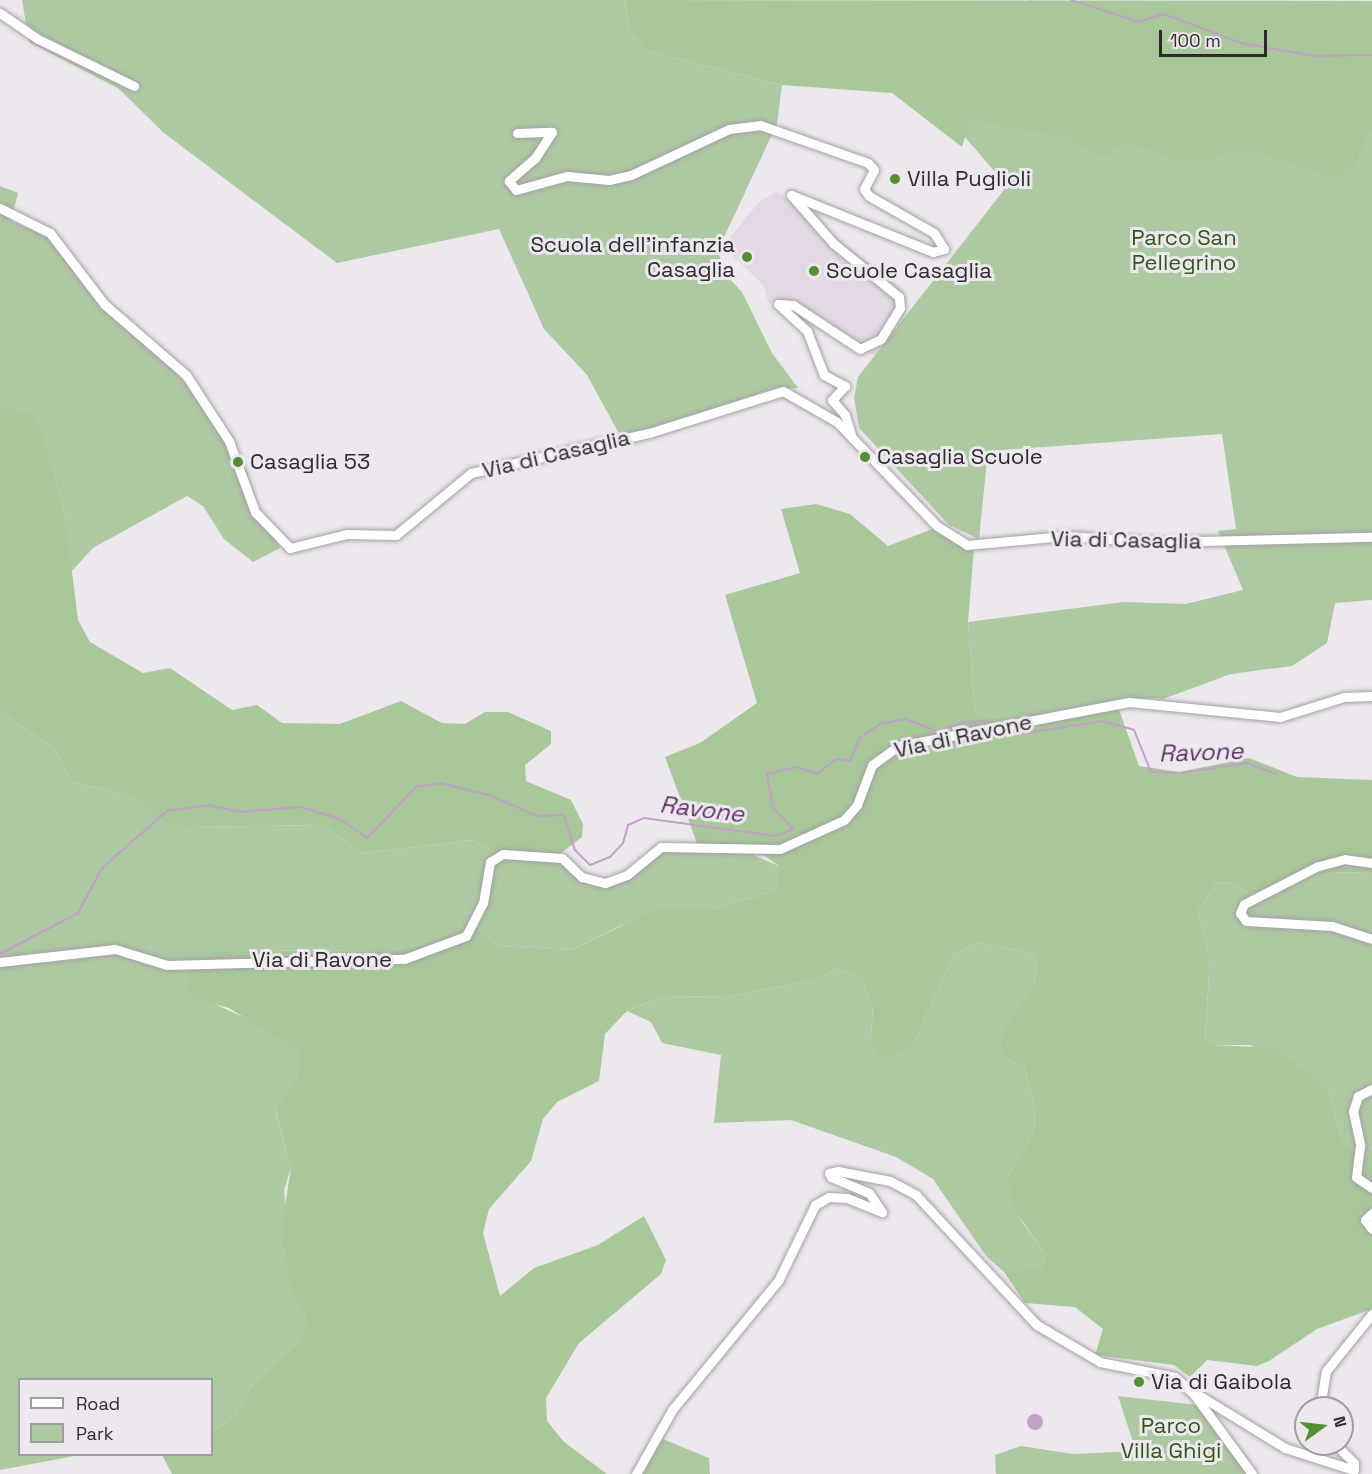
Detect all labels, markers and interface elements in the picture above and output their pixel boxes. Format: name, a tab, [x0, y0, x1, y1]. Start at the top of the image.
scale bar	[1162, 18, 1270, 56]
text: 100 m	[1170, 29, 1221, 52]
place label: Villa Puglioli	[907, 166, 1031, 192]
marker: Villa Puglioli	[888, 172, 902, 186]
park label: Parco San Pellegrino	[1131, 224, 1237, 276]
place label: Scuola dell'infanzia Casaglia	[530, 231, 735, 282]
marker: Scuola dell'infanzia Casaglia	[740, 250, 754, 264]
place label: Scuole Casaglia	[826, 258, 992, 284]
marker: Scuole Casaglia	[807, 264, 821, 278]
street label: Via di Casaglia	[480, 424, 632, 484]
place label: Casaglia Scuole	[877, 444, 1043, 470]
place label: Casaglia 53	[250, 449, 370, 475]
marker: Casaglia Scuole	[858, 450, 872, 464]
marker: Casaglia 53	[231, 455, 245, 469]
street label: Via di Casaglia	[1050, 525, 1202, 555]
street label: Via di Ravone	[892, 709, 1034, 763]
water label: Ravone	[1158, 736, 1244, 768]
water label: Ravone	[658, 790, 746, 828]
street label: Via di Ravone	[252, 947, 392, 973]
place label: Via di Gaibola	[1151, 1369, 1292, 1395]
marker: Via di Gaibola	[1132, 1375, 1146, 1389]
legend	[18, 1378, 213, 1456]
text: Road	[76, 1392, 120, 1415]
north arrow	[1294, 1396, 1354, 1456]
park label: Parco Villa Ghigi	[1120, 1412, 1222, 1464]
text: N	[1328, 1414, 1351, 1430]
text: Park	[76, 1422, 113, 1445]

